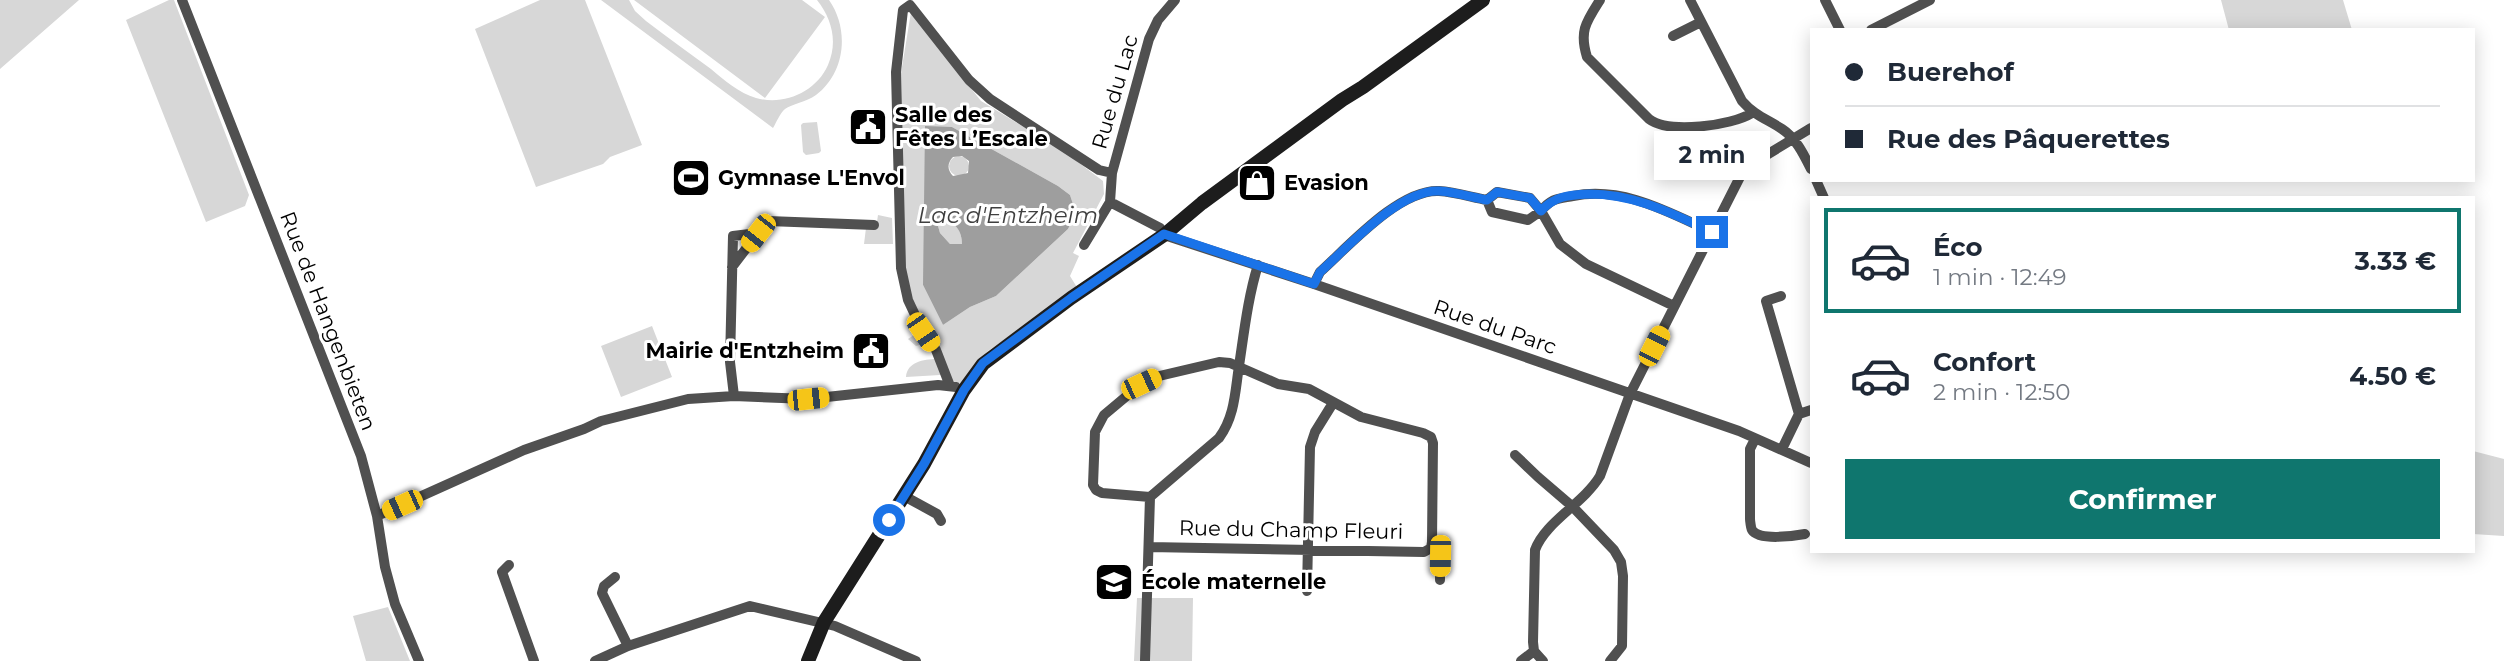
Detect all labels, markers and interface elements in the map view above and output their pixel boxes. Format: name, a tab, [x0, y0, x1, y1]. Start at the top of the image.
street label: Rue du Lac	[1086, 32, 1143, 152]
text: Buerehof	[1887, 56, 2014, 88]
place label: Salle des Fêtes L’Escale	[895, 102, 1048, 151]
public building icon: Salle des Fêtes L’Escale	[847, 106, 889, 148]
text: Rue des Pâquerettes	[1887, 123, 2170, 155]
callout: 2 min	[1654, 131, 1770, 180]
text: 2 min	[1678, 141, 1746, 169]
sports icon: Gymnase L'Envol	[670, 157, 712, 199]
shop icon: Evasion	[1236, 162, 1278, 204]
place label: Gymnase L'Envol	[718, 165, 905, 190]
place label: Evasion	[1284, 170, 1369, 195]
water label: Lac d'Entzheim	[918, 201, 1098, 229]
street label: Rue de Hangenbieten	[275, 208, 382, 434]
car	[737, 210, 780, 256]
route end	[1696, 216, 1728, 248]
icon: car	[1849, 229, 1912, 292]
text: Éco	[1933, 231, 1983, 263]
text: 3.33 €	[2354, 245, 2436, 277]
text: 1 min · 12:49	[1933, 263, 2067, 291]
street label: Rue du Parc	[1430, 294, 1560, 359]
car	[903, 309, 944, 355]
car	[1636, 323, 1673, 369]
public building icon: Mairie d'Entzheim	[850, 330, 892, 372]
place label: Mairie d'Entzheim	[645, 338, 844, 363]
icon: car	[1849, 344, 1912, 407]
text: Confort	[1933, 346, 2036, 378]
text: 4.50 €	[2349, 360, 2436, 392]
car	[1118, 366, 1165, 402]
text: 2 min · 12:50	[1933, 378, 2071, 406]
car	[787, 386, 830, 412]
button: Confirmer	[1845, 459, 2440, 539]
car	[379, 487, 426, 523]
route start	[873, 504, 905, 536]
street label: Rue du Champ Fleuri	[1179, 515, 1403, 544]
car	[1430, 535, 1451, 577]
school or university icon: École maternelle	[1093, 561, 1135, 603]
place label: École maternelle	[1141, 569, 1326, 594]

